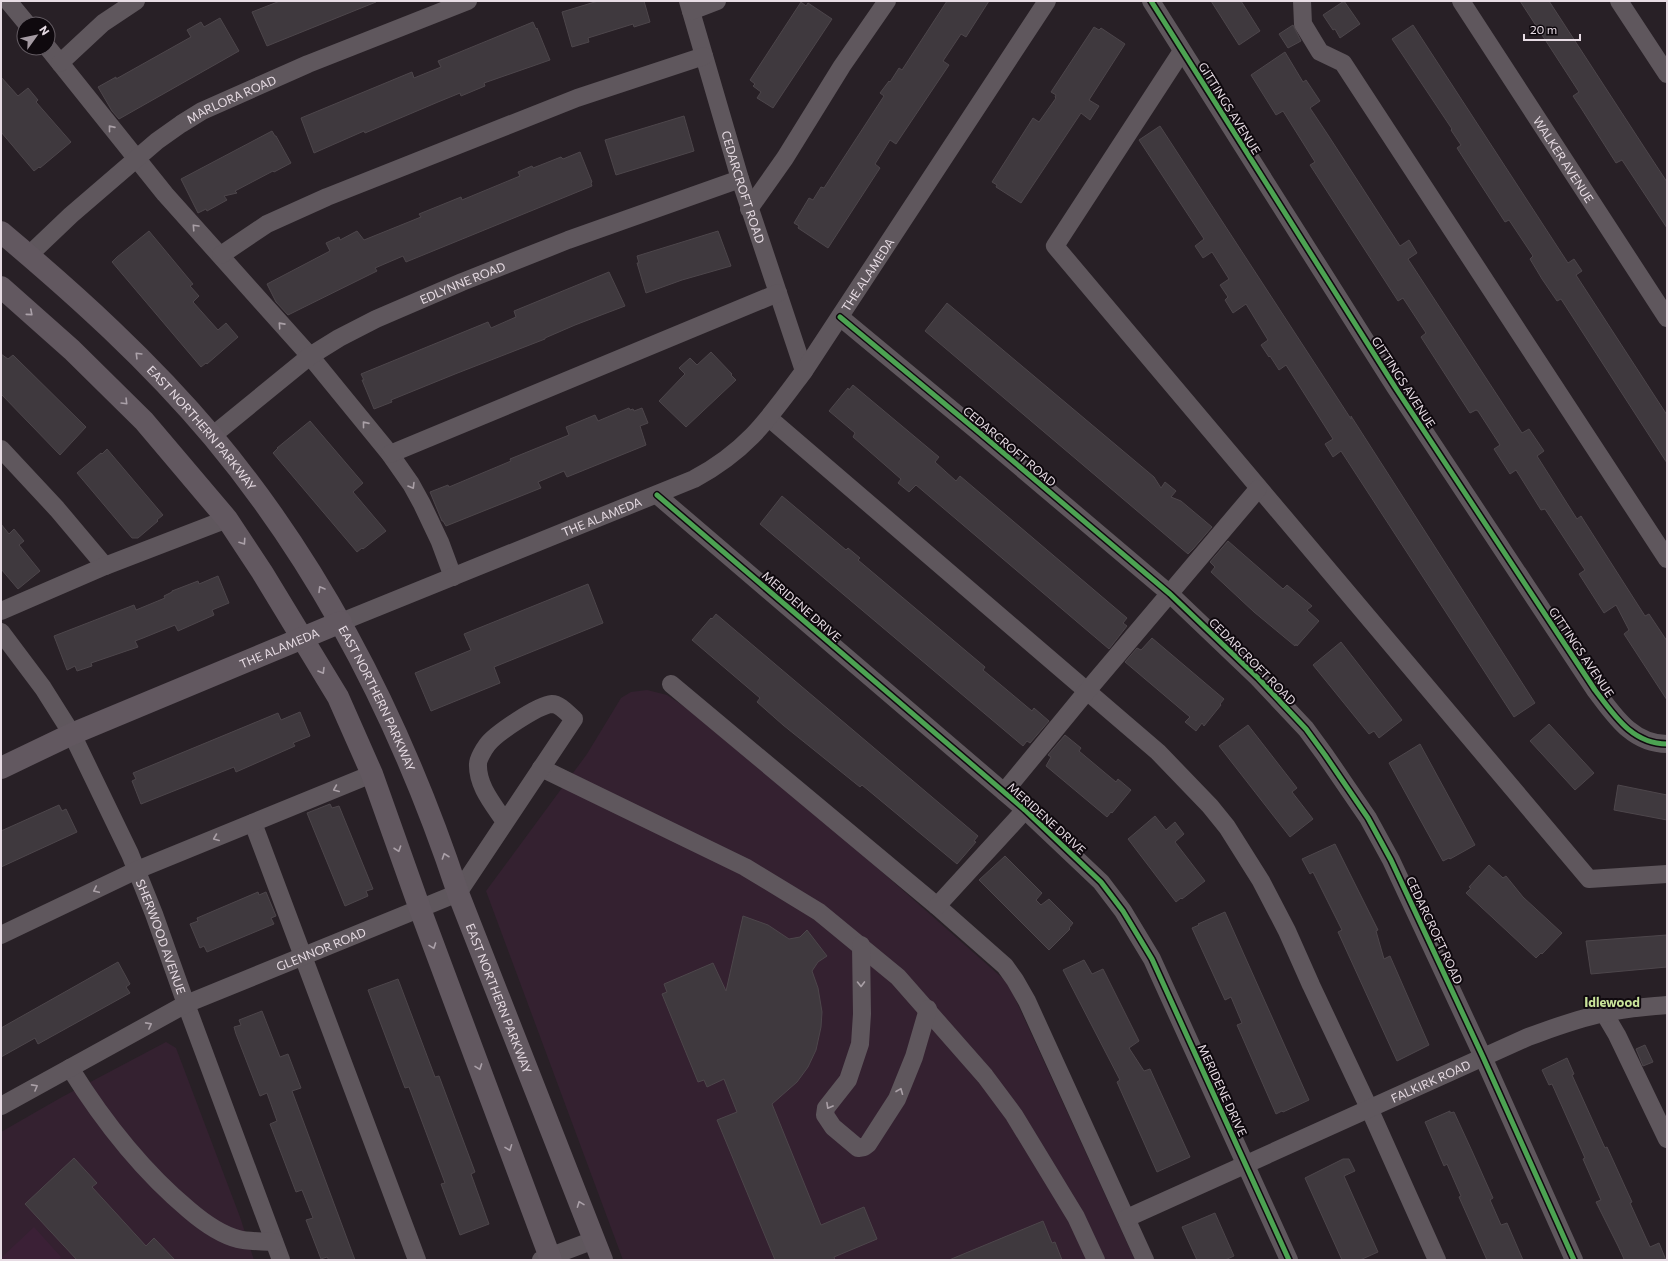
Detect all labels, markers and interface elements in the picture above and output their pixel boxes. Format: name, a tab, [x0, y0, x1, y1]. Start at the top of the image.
north arrow	[16, 16, 56, 56]
scale bar	[1524, 16, 1580, 42]
text: 20 m	[1530, 22, 1557, 36]
text: N	[37, 23, 53, 37]
street label: GITTINGS AVENUE	[1196, 59, 1264, 157]
street label: MARLORA ROAD	[184, 72, 278, 126]
street label: WALKER AVENUE	[1531, 114, 1597, 205]
one-way arrow	[109, 126, 116, 133]
street label: CEDARCROFT ROAD	[719, 129, 768, 245]
one-way arrow	[193, 224, 200, 232]
street label: THE ALAMEDA	[838, 235, 896, 314]
street label: EDLYNNE ROAD	[417, 259, 507, 306]
one-way arrow	[25, 308, 33, 316]
one-way arrow	[278, 322, 286, 330]
street label: GITTINGS AVENUE	[1369, 334, 1439, 430]
one-way arrow	[135, 352, 143, 360]
street label: EAST NORTHERN PARKWAY	[144, 362, 259, 493]
one-way arrow	[120, 397, 128, 405]
street label: CEDARCROFT ROAD	[961, 403, 1059, 489]
one-way arrow	[362, 422, 369, 429]
one-way arrow	[407, 482, 415, 489]
street label: THE ALAMEDA	[559, 494, 643, 539]
one-way arrow	[238, 538, 246, 545]
street label: MERIDENE DRIVE	[760, 568, 844, 644]
one-way arrow	[319, 586, 326, 593]
street label: GITTINGS AVENUE	[1547, 604, 1617, 700]
street label: CEDARCROFT ROAD	[1207, 615, 1299, 707]
street label: EAST NORTHERN PARKWAY	[336, 623, 419, 773]
street label: THE ALAMEDA	[237, 625, 321, 671]
one-way arrow	[318, 667, 325, 674]
street label: MERIDENE DRIVE	[1005, 779, 1089, 857]
one-way arrow	[333, 784, 340, 792]
one-way arrow	[212, 834, 219, 842]
one-way arrow	[394, 846, 402, 853]
one-way arrow	[442, 852, 450, 859]
street label: CEDARCROFT ROAD	[1404, 874, 1466, 986]
street label: SHERWOOD AVENUE	[134, 877, 189, 996]
one-way arrow	[93, 885, 101, 893]
street label: EAST NORTHERN PARKWAY	[464, 921, 535, 1075]
street label: GLENNOR ROAD	[274, 924, 368, 973]
one-way arrow	[429, 942, 437, 949]
one-way arrow	[857, 981, 866, 987]
district label: Idlewood	[1584, 994, 1640, 1010]
one-way arrow	[145, 1022, 152, 1029]
street label: MERIDENE DRIVE	[1196, 1042, 1250, 1138]
street label: FALKIRK ROAD	[1389, 1057, 1473, 1105]
one-way arrow	[474, 1064, 482, 1071]
one-way arrow	[31, 1085, 38, 1092]
one-way arrow	[896, 1088, 904, 1095]
one-way arrow	[826, 1102, 834, 1109]
one-way arrow	[504, 1144, 512, 1151]
one-way arrow	[577, 1200, 585, 1207]

